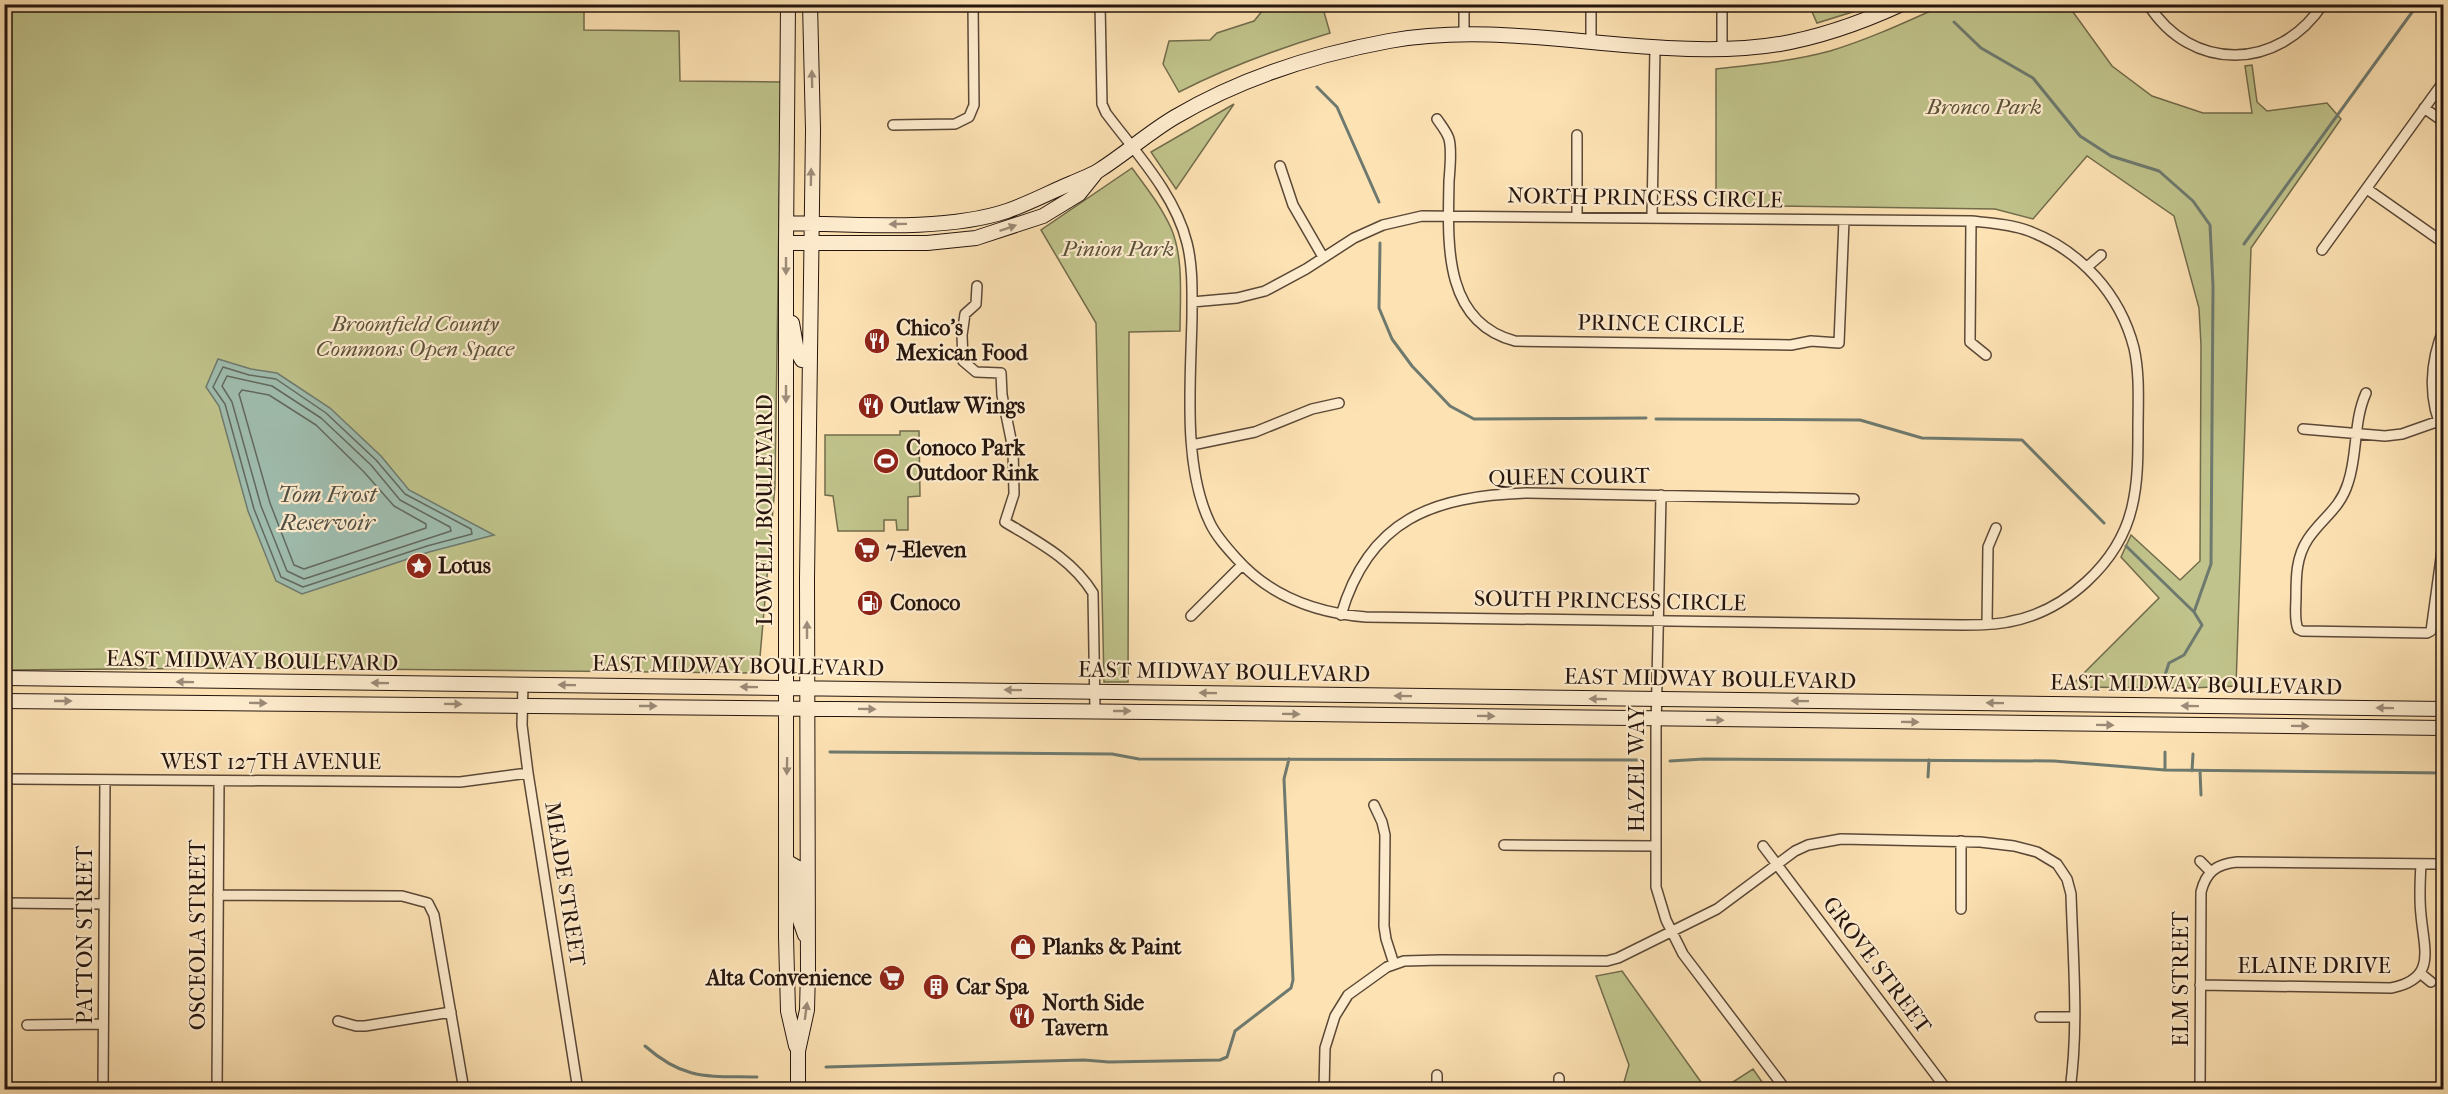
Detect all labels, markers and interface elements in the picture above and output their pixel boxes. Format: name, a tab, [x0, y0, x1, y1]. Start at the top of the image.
one-way arrow	[807, 70, 816, 89]
park label: Bronco Park	[1925, 94, 2042, 120]
one-way arrow	[807, 168, 816, 187]
street label: NORTH PRINCESS CIRCLE	[1507, 183, 1783, 213]
one-way arrow	[888, 219, 907, 228]
one-way arrow	[999, 223, 1017, 232]
park label: Pinion Park	[1061, 236, 1174, 262]
one-way arrow	[781, 256, 791, 275]
street label: PRINCE CIRCLE	[1577, 310, 1745, 338]
park label: Broomfield County Commons Open Space	[316, 311, 515, 362]
place label: Chico's Mexican Food	[895, 315, 1029, 366]
restaurant icon: Chico's Mexican Food	[862, 326, 892, 356]
one-way arrow	[781, 384, 791, 403]
restaurant icon: Outlaw Wings	[856, 391, 886, 421]
place label: Outlaw Wings	[890, 393, 1025, 419]
street label: LOWELL BOULEVARD	[752, 394, 778, 626]
place label: Conoco Park Outdoor Rink	[906, 435, 1039, 486]
sports icon: Conoco Park Outdoor Rink	[871, 446, 901, 476]
street label: QUEEN COURT	[1488, 463, 1651, 491]
water label: Tom Frost Reservoir	[277, 480, 378, 536]
supermarket icon: 7-Eleven	[852, 535, 882, 565]
place label: 7-Eleven	[885, 537, 967, 563]
place icon: Lotus	[404, 551, 434, 581]
place label: Lotus	[438, 553, 491, 579]
street label: SOUTH PRINCESS CIRCLE	[1474, 586, 1746, 616]
fuel station icon: Conoco	[855, 588, 885, 618]
place label: Conoco	[890, 590, 961, 616]
one-way arrow	[802, 620, 812, 639]
street label: EAST MIDWAY BOULEVARD	[106, 645, 398, 677]
street label: EAST MIDWAY BOULEVARD	[592, 650, 884, 682]
street label: EAST MIDWAY BOULEVARD	[1078, 656, 1370, 688]
street label: EAST MIDWAY BOULEVARD	[1564, 663, 1856, 695]
street label: EAST MIDWAY BOULEVARD	[2050, 669, 2342, 701]
one-way arrow	[176, 677, 195, 687]
one-way arrow	[371, 678, 390, 688]
one-way arrow	[558, 680, 577, 689]
one-way arrow	[740, 683, 759, 692]
one-way arrow	[1004, 685, 1023, 695]
one-way arrow	[1199, 688, 1218, 698]
one-way arrow	[1394, 691, 1413, 701]
one-way arrow	[1589, 694, 1608, 704]
one-way arrow	[53, 696, 72, 706]
one-way arrow	[1791, 696, 1810, 706]
one-way arrow	[248, 698, 267, 707]
one-way arrow	[443, 699, 462, 709]
one-way arrow	[1986, 699, 2005, 708]
one-way arrow	[2181, 701, 2200, 711]
one-way arrow	[638, 702, 657, 711]
one-way arrow	[858, 704, 877, 714]
one-way arrow	[2376, 704, 2395, 713]
street label: HAZEL WAY	[1624, 705, 1650, 832]
one-way arrow	[1112, 707, 1131, 716]
one-way arrow	[1282, 709, 1301, 718]
one-way arrow	[1477, 711, 1496, 721]
one-way arrow	[1705, 715, 1724, 724]
one-way arrow	[1900, 717, 1919, 727]
one-way arrow	[2095, 720, 2114, 730]
one-way arrow	[2290, 722, 2309, 731]
street label: WEST 127TH AVENUE	[160, 749, 381, 775]
one-way arrow	[782, 757, 792, 776]
street label: MEADE STREET	[539, 800, 591, 969]
street label: OSCEOLA STREET	[185, 839, 211, 1030]
street label: PATTON STREET	[72, 844, 98, 1024]
street label: GROVE STREET	[1817, 892, 1937, 1039]
street label: ELM STREET	[2168, 910, 2194, 1047]
shop icon: Planks & Paint	[1008, 932, 1038, 962]
place label: Planks & Paint	[1042, 934, 1183, 960]
street label: ELAINE DRIVE	[2237, 953, 2391, 979]
supermarket icon: Alta Convenience	[877, 963, 907, 993]
place label: Alta Convenience	[704, 965, 872, 991]
building icon: Car Spa	[921, 972, 951, 1002]
place label: Car Spa	[956, 974, 1029, 1000]
place label: North Side Tavern	[1041, 990, 1144, 1041]
one-way arrow	[801, 1001, 810, 1020]
restaurant icon: North Side Tavern	[1007, 1001, 1037, 1031]

